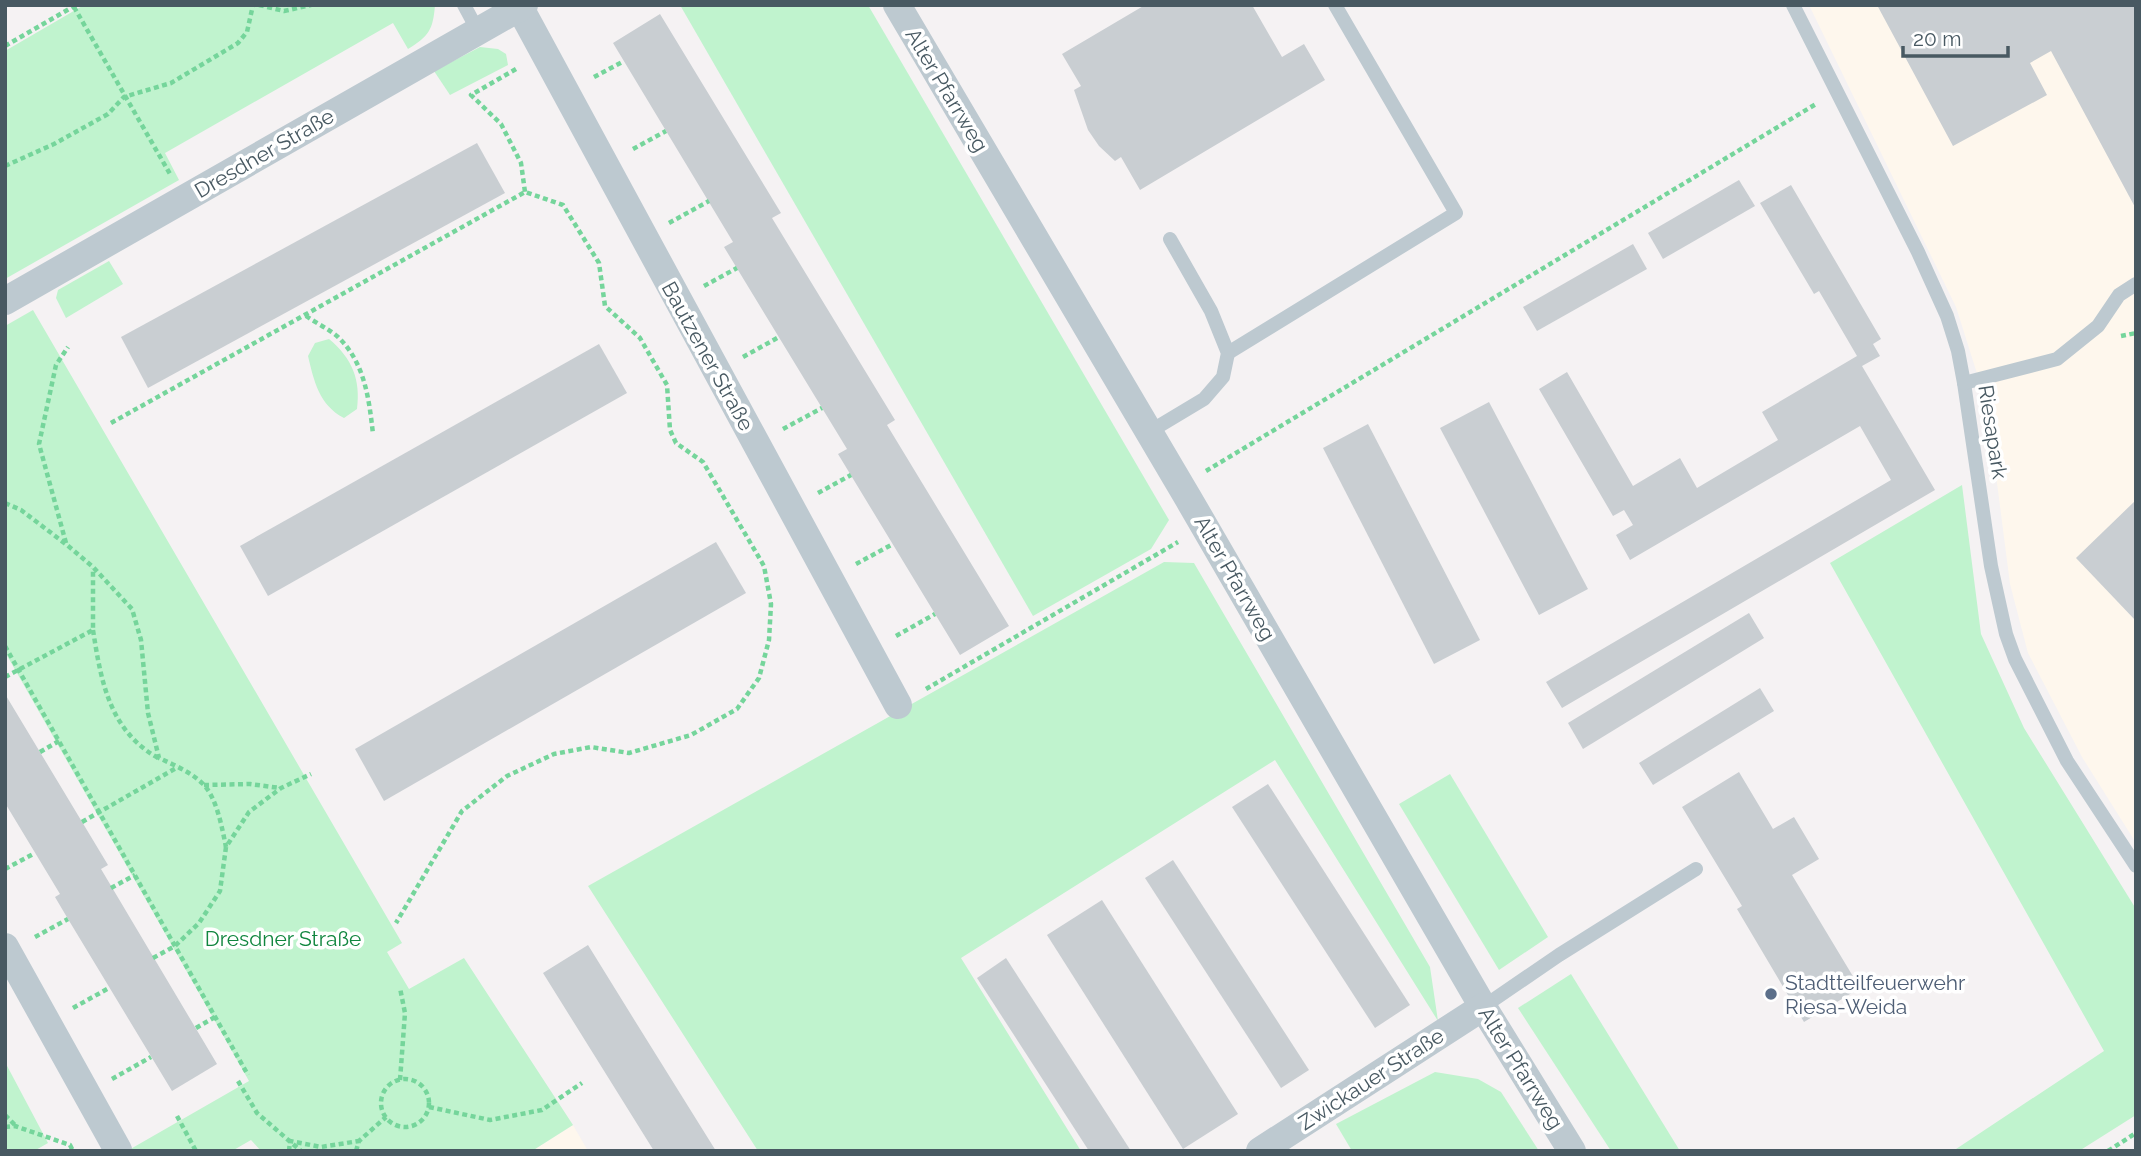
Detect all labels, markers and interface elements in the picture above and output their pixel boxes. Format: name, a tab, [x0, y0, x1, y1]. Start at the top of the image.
scale bar	[1903, 14, 2008, 58]
street label: Alter Pfarrweg	[900, 24, 994, 156]
text: 20 m	[1913, 26, 1961, 51]
street label: Dresdner Straße	[190, 103, 338, 203]
street label: Bautzener Straße	[657, 277, 759, 435]
street label: Riesapark	[1973, 383, 2013, 481]
street label: Alter Pfarrweg	[1189, 511, 1281, 645]
park label: Dresdner Straße	[205, 926, 361, 951]
place label: Stadtteilfeuerwehr Riesa-Weida	[1785, 970, 1966, 1019]
marker: Stadtteilfeuerwehr Riesa-Weida	[1763, 986, 1779, 1002]
street label: Alter Pfarrweg	[1473, 1002, 1569, 1134]
street label: Zwickauer Straße	[1294, 1023, 1448, 1135]

